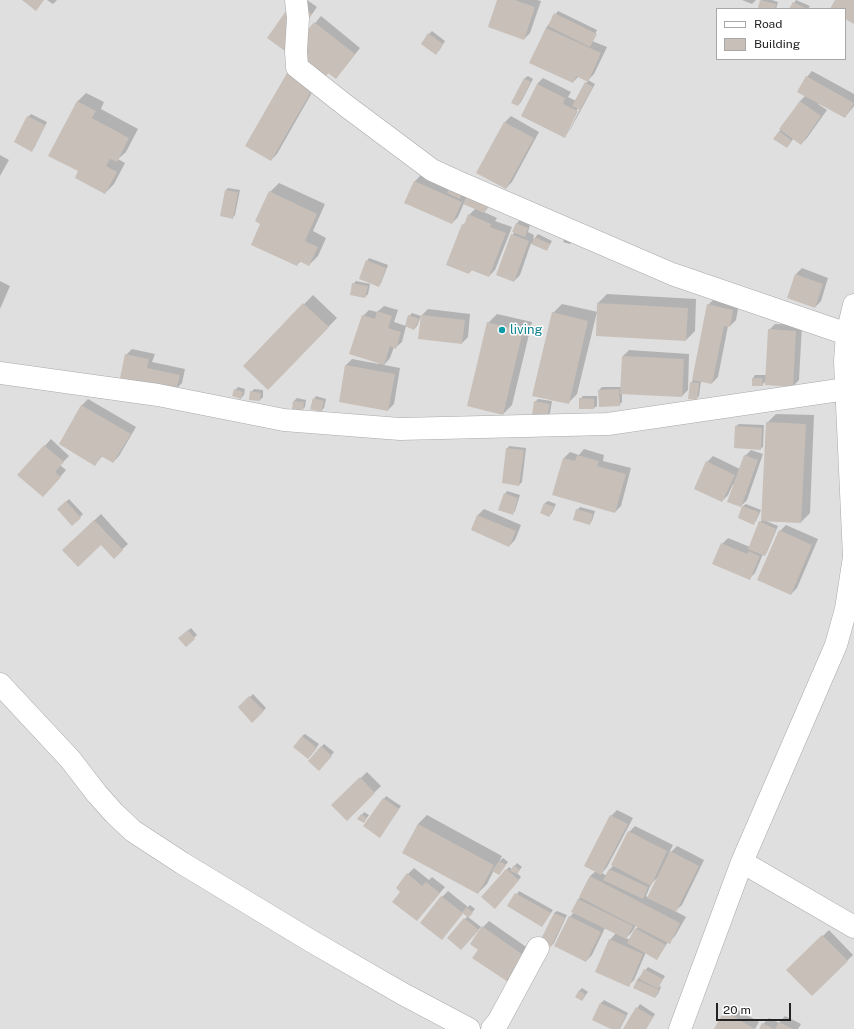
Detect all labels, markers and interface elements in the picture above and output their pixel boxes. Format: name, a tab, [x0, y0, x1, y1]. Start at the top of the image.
legend	[716, 8, 846, 60]
text: Road	[754, 17, 782, 31]
text: Building	[754, 37, 800, 51]
place label: living	[510, 322, 543, 338]
marker: living	[497, 325, 507, 335]
scale bar	[718, 995, 793, 1021]
text: 20 m	[723, 1003, 751, 1017]

